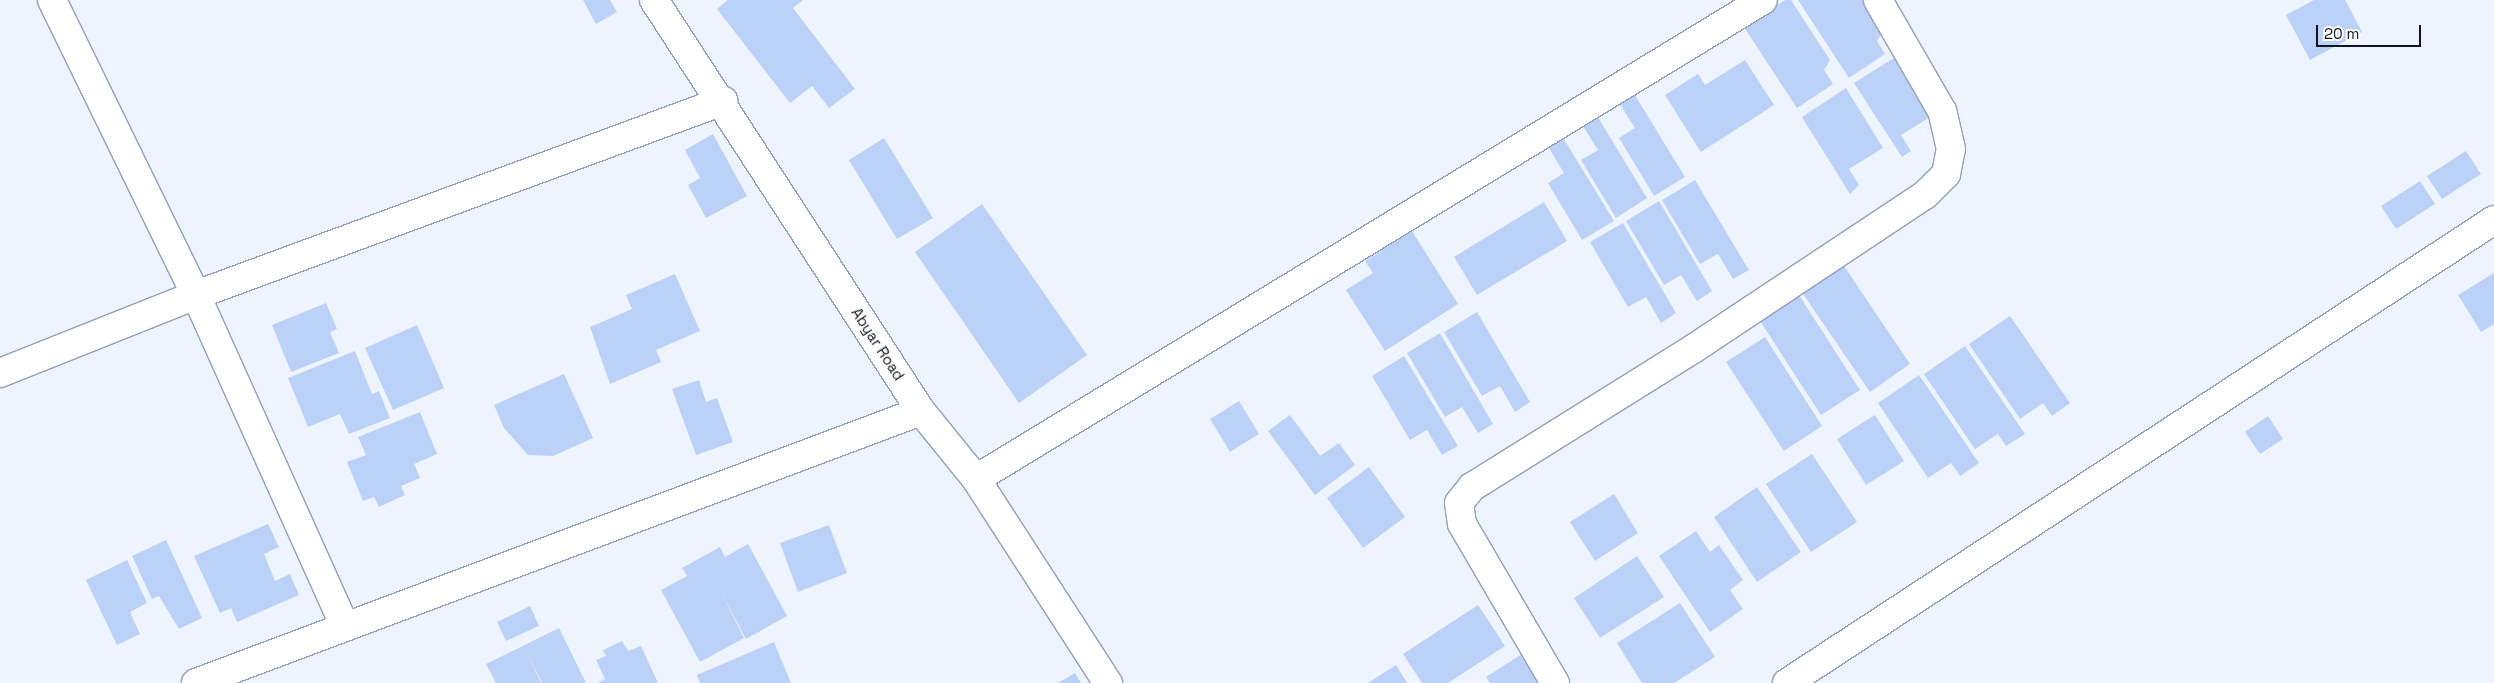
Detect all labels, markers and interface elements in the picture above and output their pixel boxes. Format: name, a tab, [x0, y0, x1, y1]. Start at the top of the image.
scale bar	[2319, 15, 2424, 47]
text: 20 m	[2324, 24, 2359, 43]
street label: Abyar Road	[848, 304, 908, 384]

